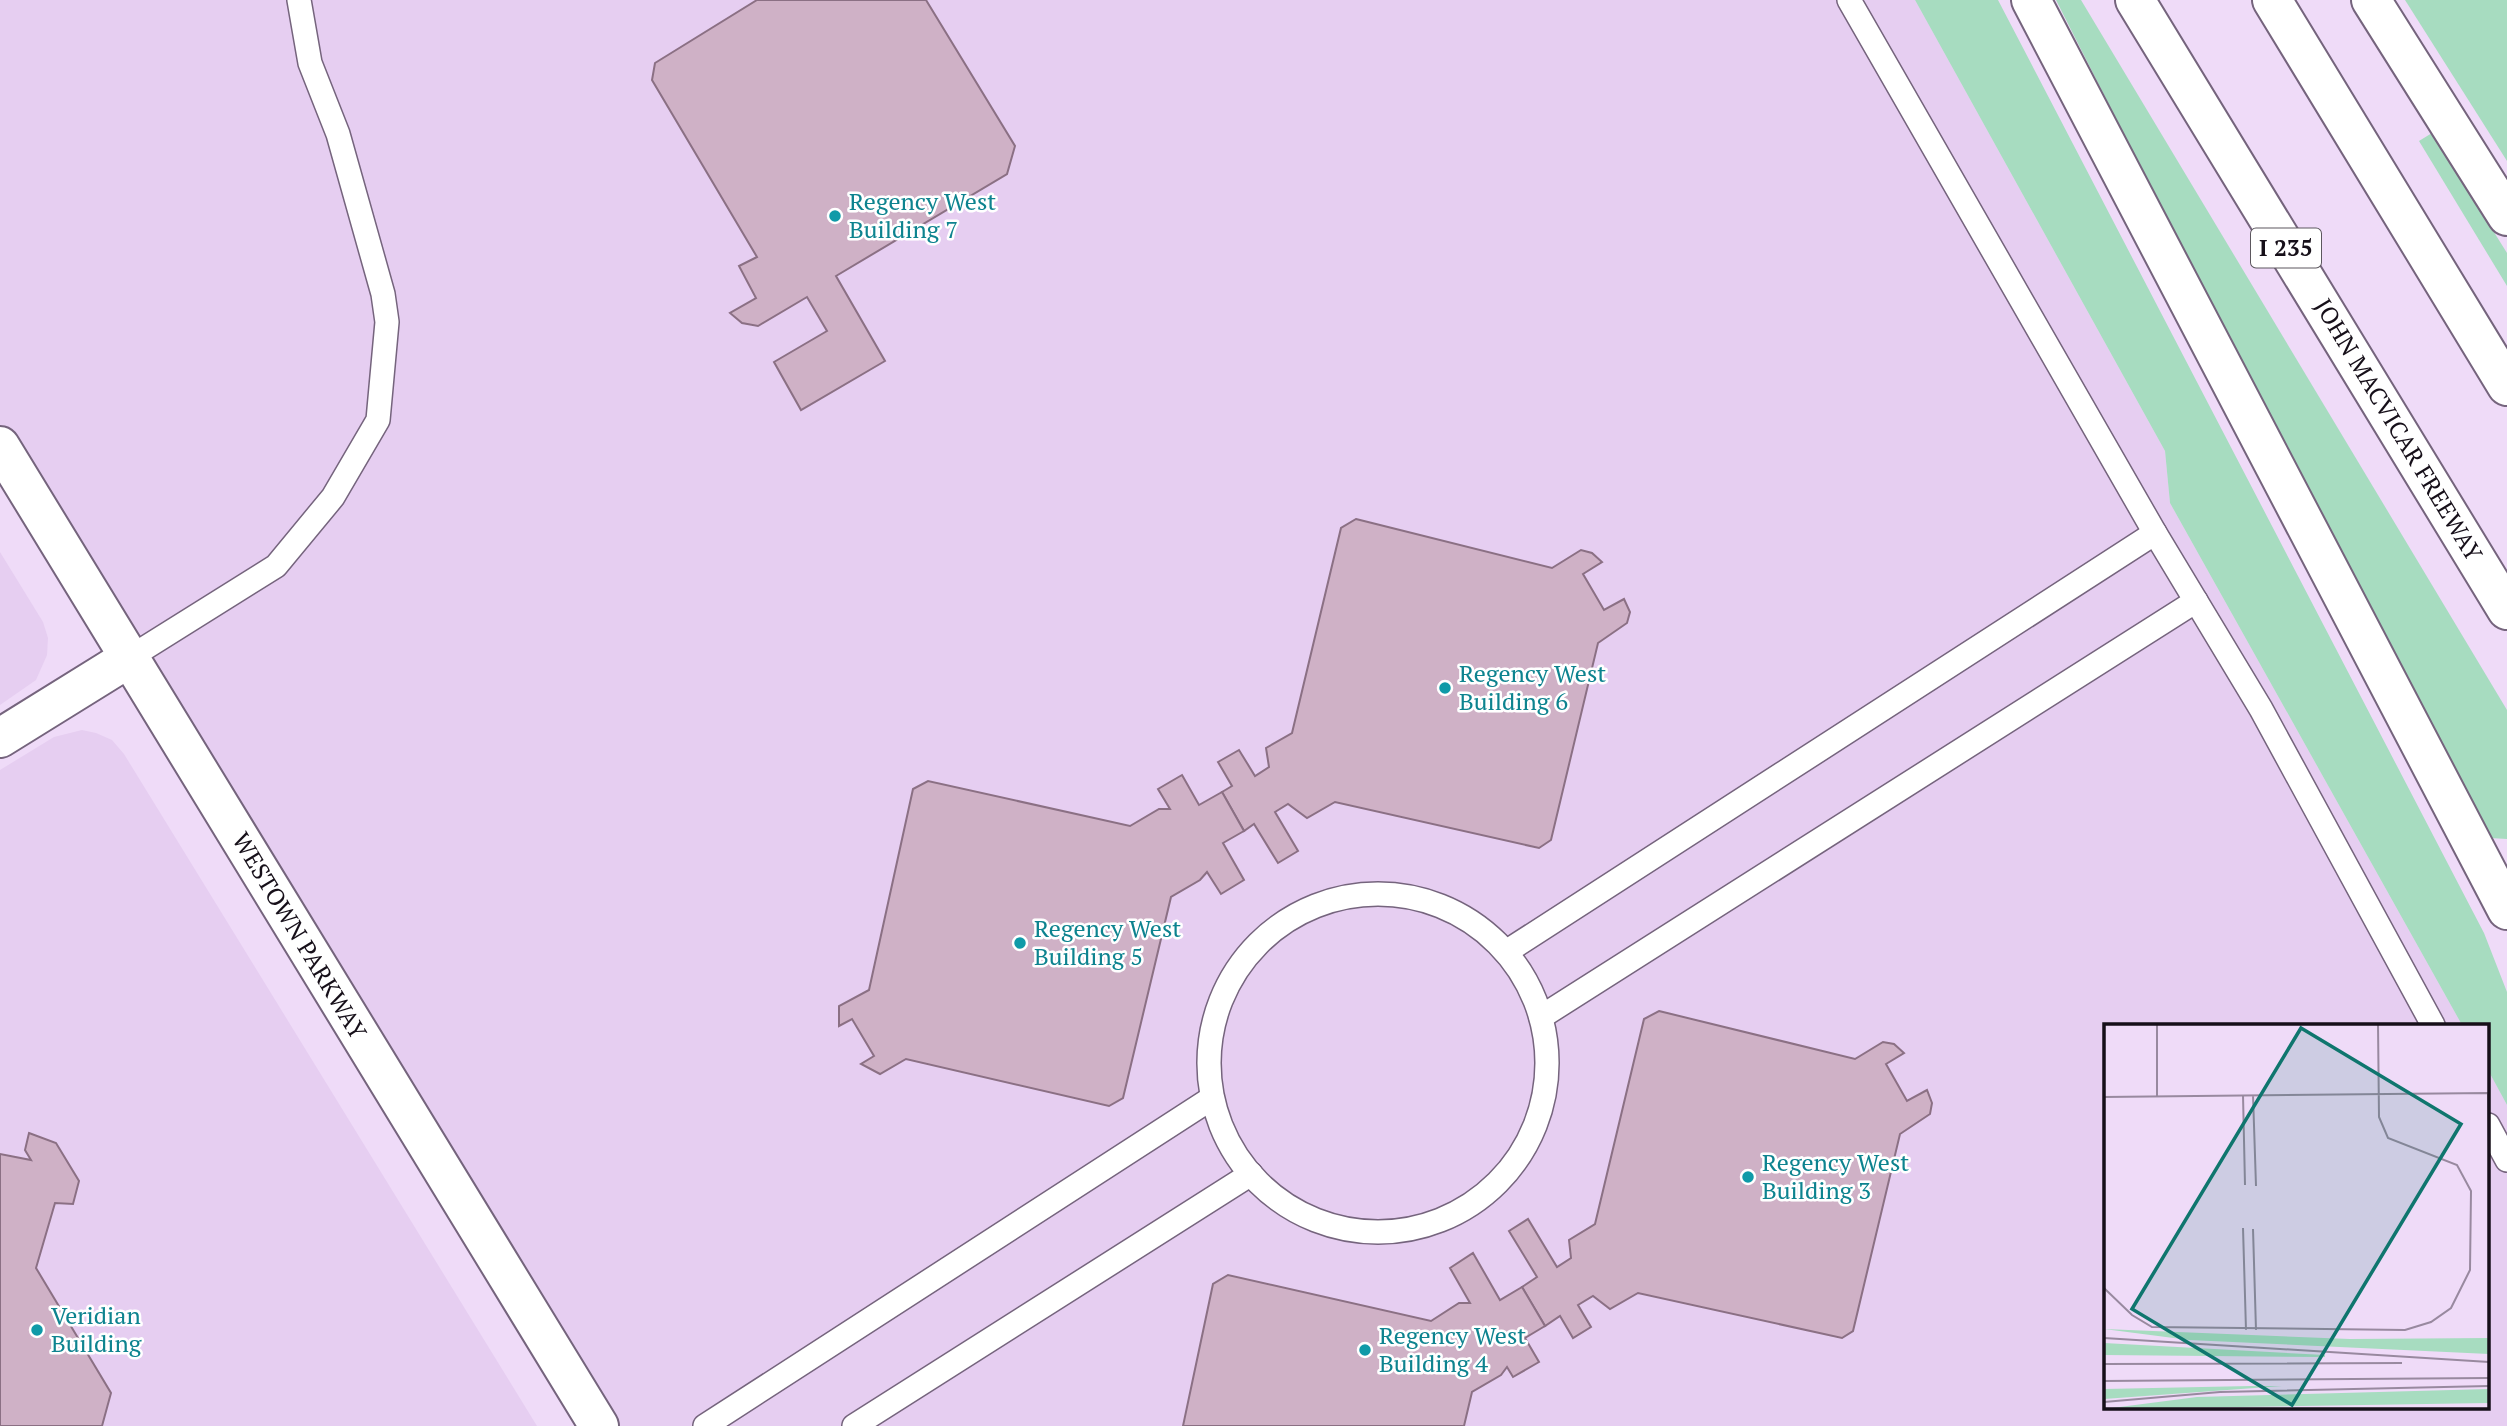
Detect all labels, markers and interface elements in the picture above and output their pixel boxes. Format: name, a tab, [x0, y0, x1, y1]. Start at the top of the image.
place label: Regency West Building 7	[849, 185, 996, 245]
marker: Regency West Building 7	[827, 208, 843, 224]
road number: I 235	[2251, 229, 2321, 268]
street label: JOHN MACVICAR FREEWAY	[2308, 292, 2490, 567]
place label: Regency West Building 6	[1459, 657, 1606, 717]
marker: Regency West Building 6	[1437, 680, 1453, 696]
street label: WESTOWN PARKWAY	[225, 826, 375, 1045]
place label: Regency West Building 5	[1034, 912, 1181, 972]
marker: Regency West Building 5	[1012, 935, 1028, 951]
inset map	[2104, 1024, 2490, 1408]
place label: Regency West Building 3	[1762, 1146, 1909, 1206]
marker: Regency West Building 3	[1740, 1169, 1756, 1185]
place label: Veridian Building	[51, 1299, 142, 1359]
place label: Regency West Building 4	[1379, 1319, 1526, 1379]
marker: Veridian Building	[29, 1322, 45, 1338]
marker: Regency West Building 4	[1357, 1342, 1373, 1358]

